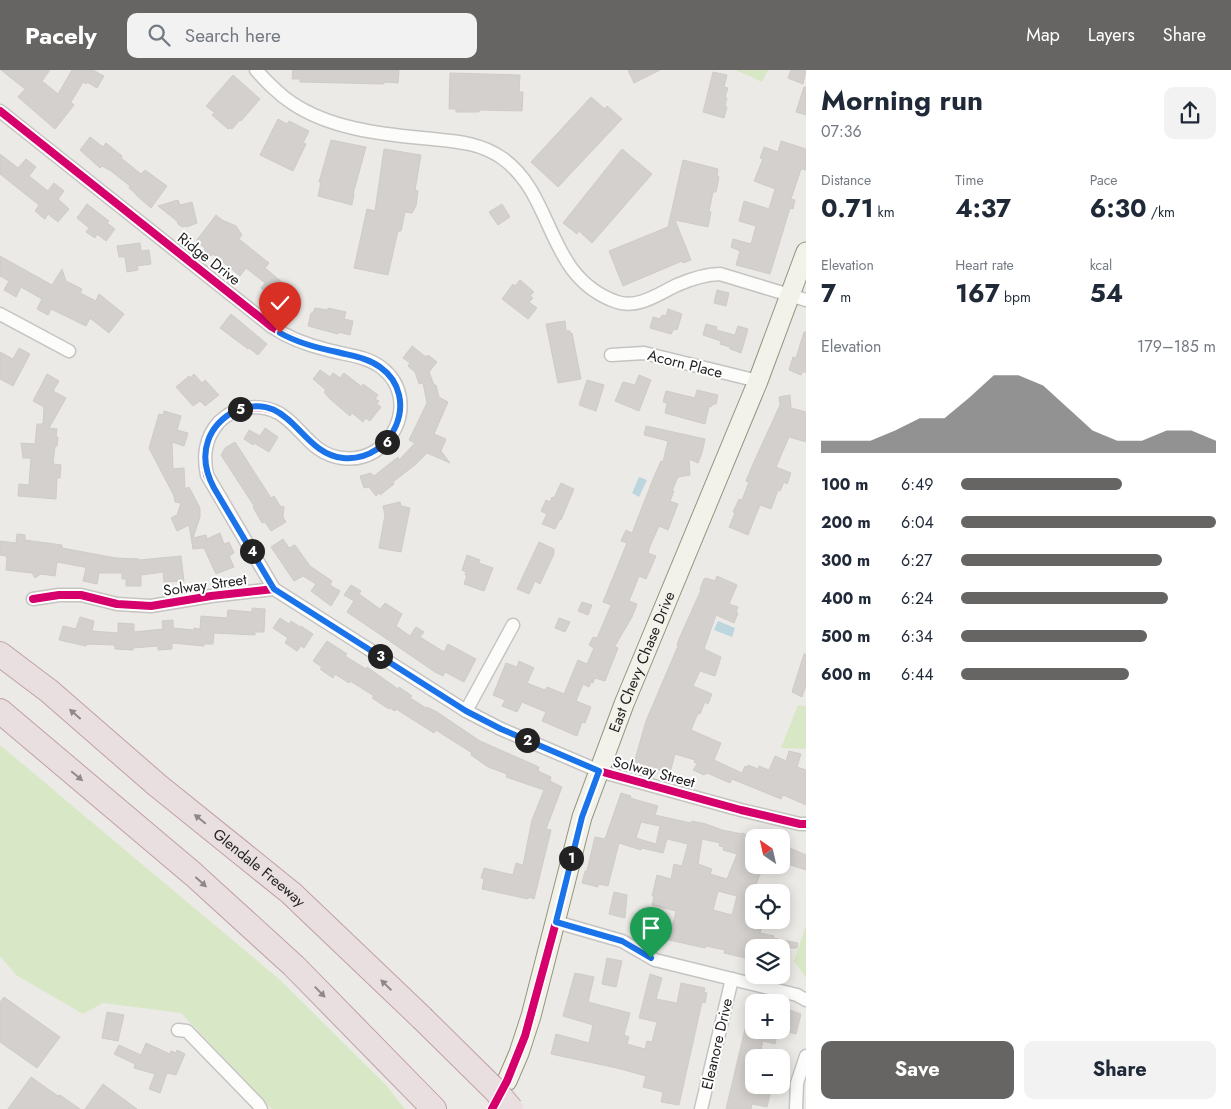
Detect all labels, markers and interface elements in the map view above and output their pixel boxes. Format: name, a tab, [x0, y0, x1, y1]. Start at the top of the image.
search box	[127, 13, 477, 58]
text: Pacely	[25, 18, 97, 53]
icon: search	[145, 21, 173, 49]
text: Search here	[185, 22, 281, 49]
text: Map	[1026, 22, 1060, 48]
text: Layers	[1088, 22, 1135, 48]
text: Share	[1163, 22, 1206, 48]
text: Morning run	[821, 80, 983, 121]
button: share	[1164, 87, 1216, 139]
text: 07:36	[821, 120, 862, 143]
text: Distance	[821, 170, 871, 190]
text: Time	[955, 170, 984, 190]
text: Pace	[1090, 170, 1118, 190]
text: 0.71	[821, 190, 873, 226]
text: 4:37	[955, 190, 1011, 226]
text: 6:30	[1090, 190, 1147, 226]
text: km	[873, 202, 895, 222]
text: /km	[1147, 202, 1175, 222]
street label: Ridge Drive	[173, 227, 246, 291]
text: Elevation	[821, 255, 874, 275]
text: Heart rate	[955, 255, 1014, 275]
text: kcal	[1090, 255, 1112, 275]
text: 7	[821, 275, 836, 311]
text: 167	[955, 275, 1000, 311]
text: 54	[1090, 275, 1123, 311]
pin	[259, 282, 301, 333]
text: m	[836, 287, 851, 307]
text: bpm	[1000, 287, 1031, 307]
icon: check	[266, 289, 294, 317]
text: Elevation	[821, 335, 881, 358]
text: 179–185 m	[1137, 335, 1216, 358]
street label: Acorn Place	[645, 344, 725, 384]
pin: 5	[228, 396, 252, 422]
text: 5	[236, 399, 245, 419]
pin: 6	[374, 430, 400, 454]
text: 6	[383, 432, 392, 452]
text: 100 m	[821, 473, 868, 496]
text: 6:49	[901, 473, 934, 496]
text: 200 m	[821, 511, 871, 534]
text: 6:04	[901, 511, 934, 534]
pin: 4	[240, 538, 264, 564]
text: 4	[248, 541, 257, 561]
text: 300 m	[821, 549, 870, 572]
text: 6:27	[901, 549, 933, 572]
street label: Solway Street	[162, 568, 249, 602]
text: 400 m	[821, 587, 871, 610]
text: 6:24	[901, 587, 933, 610]
street label: East Chevy Chase Drive	[603, 588, 681, 736]
text: 500 m	[821, 625, 870, 648]
text: 6:34	[901, 625, 933, 648]
pin: 3	[368, 644, 392, 668]
text: 3	[376, 646, 385, 666]
text: 600 m	[821, 663, 871, 686]
text: 6:44	[901, 663, 934, 686]
one-way arrow	[69, 709, 82, 720]
pin: 2	[514, 728, 540, 752]
text: 2	[523, 730, 532, 750]
street label: Solway Street	[611, 750, 698, 794]
one-way arrow	[70, 771, 83, 782]
one-way arrow	[193, 814, 206, 825]
street label: Glendale Freeway	[208, 823, 311, 912]
north arrow	[745, 829, 790, 874]
map controls	[745, 829, 790, 1094]
pin: 1	[558, 846, 584, 870]
text: 1	[568, 848, 575, 868]
one-way arrow	[195, 876, 207, 887]
button: locate	[745, 884, 790, 929]
pin	[630, 907, 672, 958]
icon: arrive	[637, 914, 665, 942]
button: layers	[745, 939, 790, 984]
one-way arrow	[381, 979, 393, 991]
one-way arrow	[314, 986, 326, 998]
button: +	[745, 994, 790, 1039]
street label: Eleanore Drive	[696, 996, 738, 1092]
button: Save	[821, 1041, 1014, 1099]
button: Share	[1024, 1041, 1216, 1099]
button: −	[745, 1049, 790, 1094]

